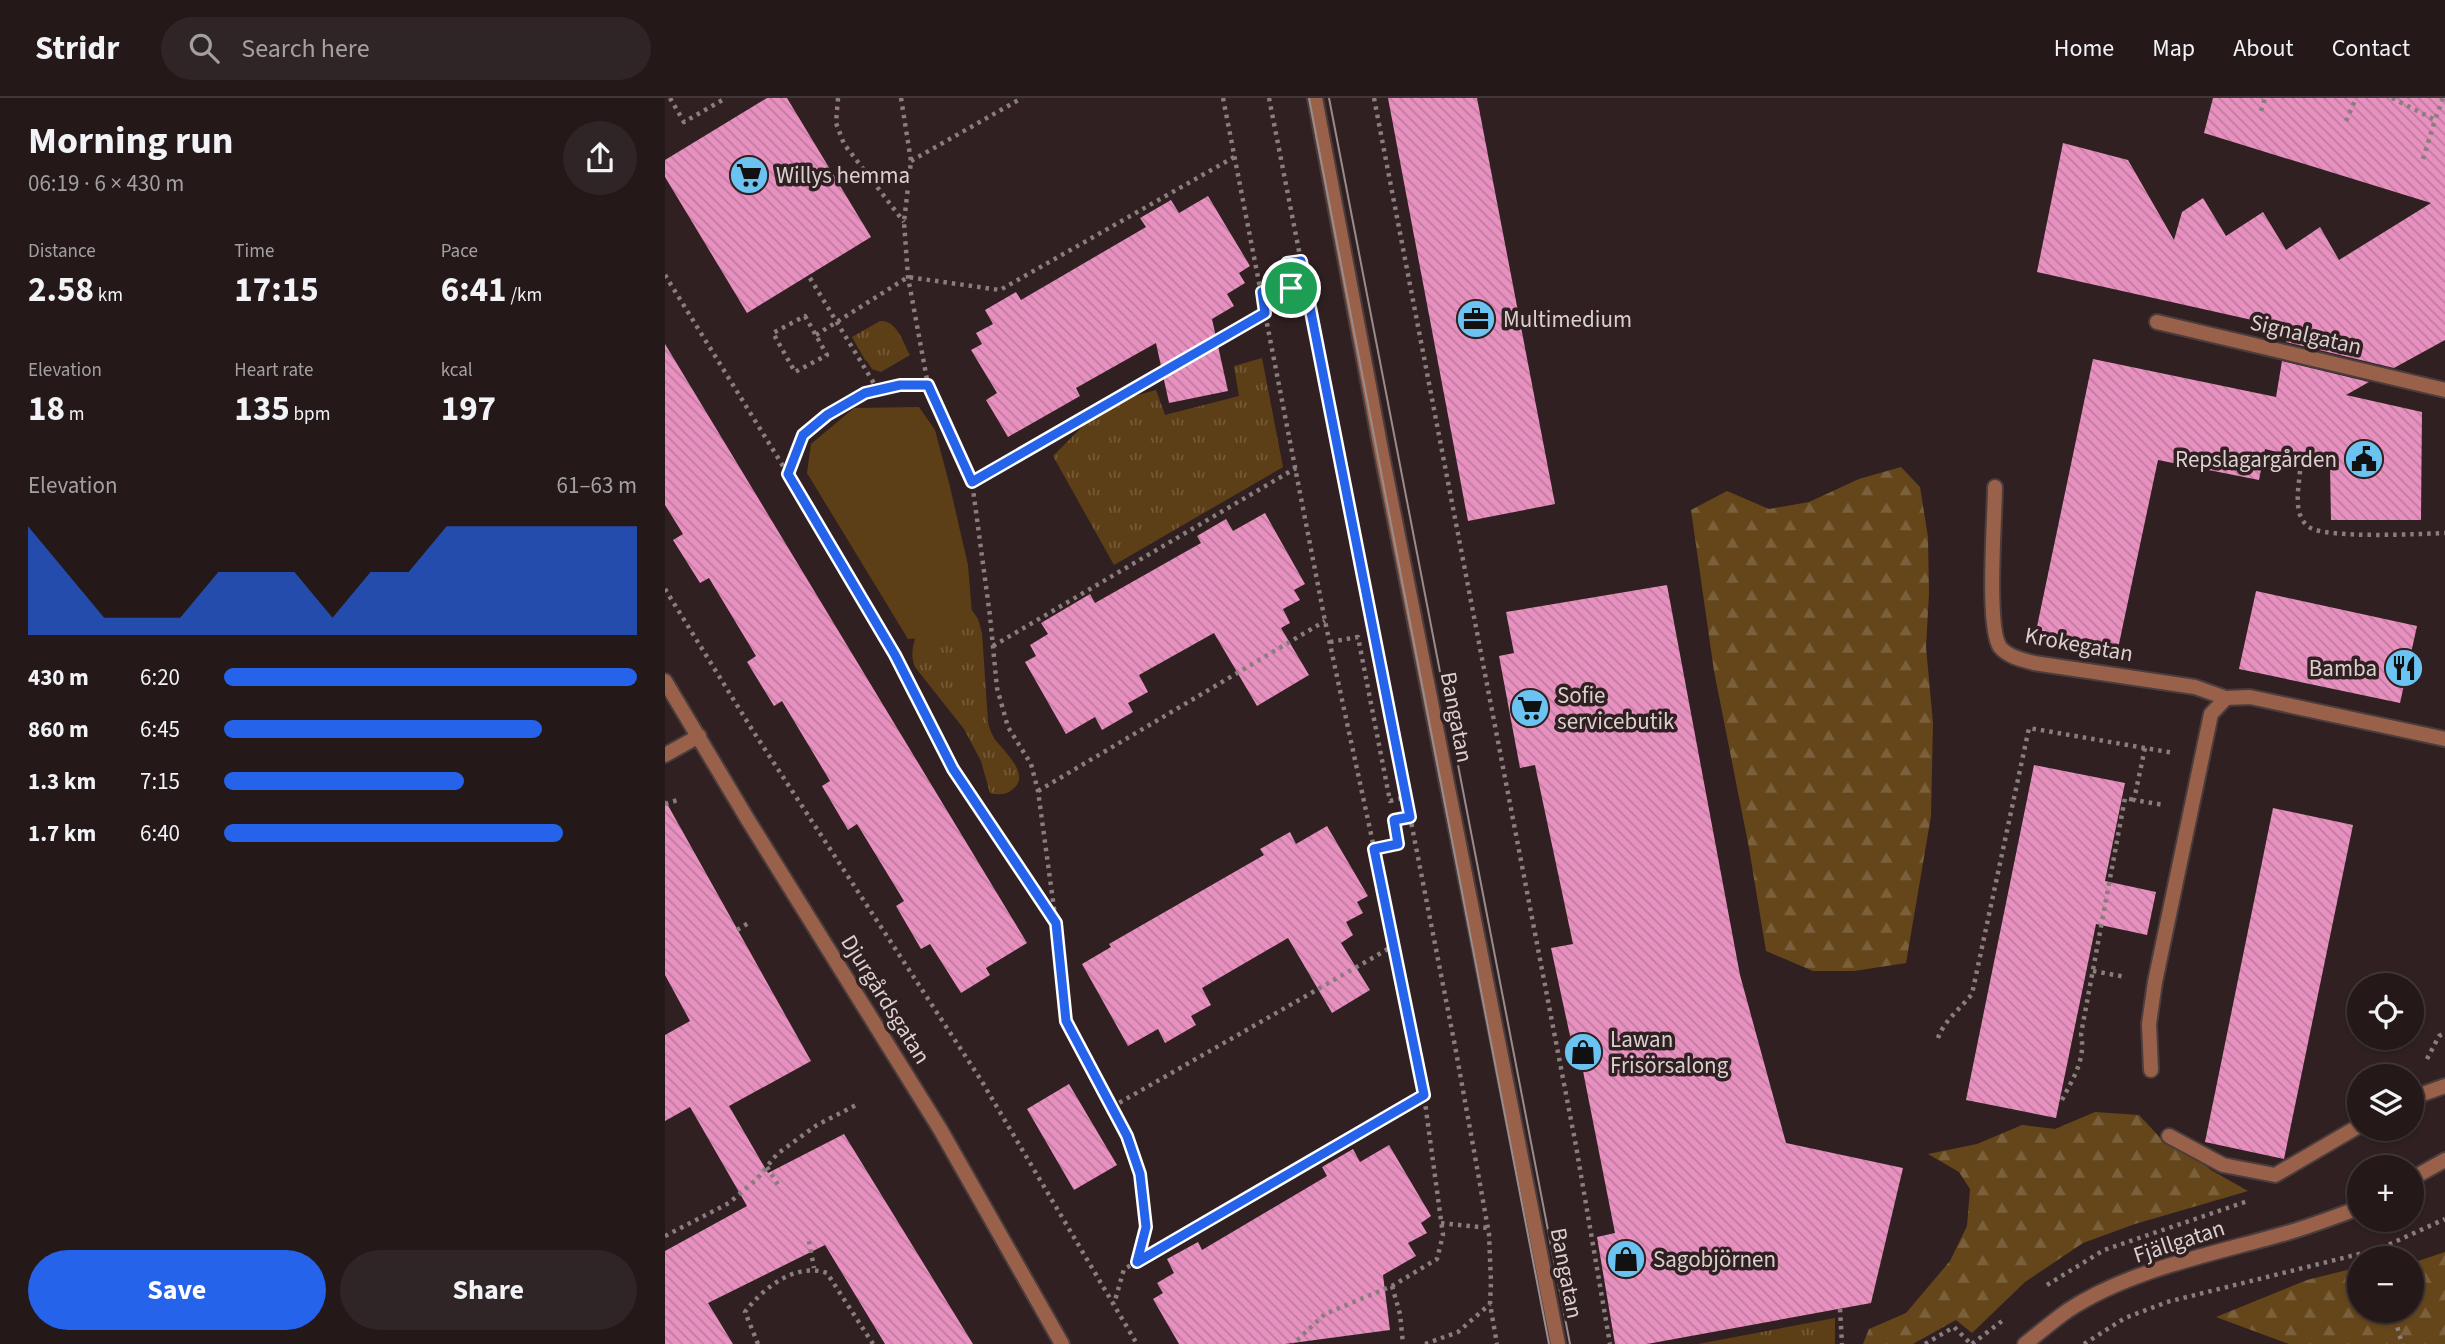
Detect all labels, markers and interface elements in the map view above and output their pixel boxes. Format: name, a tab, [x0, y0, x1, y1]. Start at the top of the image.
search box	[161, 17, 651, 80]
text: Stridr	[35, 25, 119, 72]
icon: search	[185, 29, 223, 67]
text: Search here	[241, 30, 370, 67]
text: Home	[2054, 31, 2114, 66]
text: Map	[2152, 31, 2195, 66]
text: About	[2233, 31, 2294, 66]
text: Contact	[2332, 31, 2410, 66]
text: Morning run	[28, 114, 233, 168]
button: share	[563, 121, 637, 195]
supermarket icon: Willys hemma	[728, 154, 770, 196]
place label: Willys hemma	[776, 159, 910, 192]
text: 06:19 · 6 × 430 m	[28, 167, 184, 200]
text: Distance	[28, 238, 96, 265]
text: Time	[234, 238, 274, 265]
text: Pace	[441, 238, 478, 265]
pin	[1261, 258, 1321, 318]
text: 2.58	[28, 265, 94, 315]
text: 17:15	[234, 265, 319, 315]
text: 6:41	[441, 265, 507, 315]
icon: arrive	[1272, 269, 1310, 307]
text: km	[94, 282, 123, 309]
text: /km	[507, 282, 542, 309]
office icon: Multimedium	[1455, 298, 1497, 340]
place label: Multimedium	[1503, 303, 1632, 336]
street label: Signalgatan	[2247, 306, 2365, 363]
text: Elevation	[28, 357, 102, 384]
text: Heart rate	[234, 357, 313, 384]
text: kcal	[441, 357, 473, 384]
text: 18	[28, 384, 65, 434]
text: 135	[234, 384, 290, 434]
text: 197	[441, 384, 496, 434]
text: m	[65, 401, 85, 428]
text: bpm	[290, 401, 330, 428]
public building icon: Repslagargården	[2343, 438, 2385, 480]
place label: Repslagargården	[2175, 443, 2337, 476]
text: Elevation	[28, 469, 118, 502]
text: 61–63 m	[557, 469, 637, 502]
street label: Krokegatan	[2022, 619, 2136, 670]
restaurant icon: Bamba	[2383, 647, 2425, 689]
place label: Bamba	[2309, 652, 2377, 685]
text: 430 m	[28, 661, 89, 694]
text: 6:20	[140, 661, 180, 694]
street label: Bangatan	[1432, 669, 1481, 765]
place label: Sofie servicebutik	[1557, 679, 1675, 738]
supermarket icon: Sofie servicebutik	[1509, 687, 1551, 729]
text: 860 m	[28, 713, 89, 746]
text: 6:45	[140, 713, 180, 746]
text: 1.3 km	[28, 765, 96, 798]
text: 7:15	[140, 765, 180, 798]
text: 1.7 km	[28, 817, 96, 850]
text: 6:40	[140, 817, 180, 850]
street label: Djurgårdsgatan	[833, 928, 939, 1070]
map controls	[2347, 973, 2424, 1323]
button: locate	[2347, 973, 2424, 1050]
place label: Lawan Frisörsalong	[1610, 1023, 1729, 1082]
shop icon: Lawan Frisörsalong	[1562, 1031, 1604, 1073]
button: layers	[2347, 1064, 2424, 1141]
button: +	[2347, 1155, 2424, 1232]
street label: Fjällgatan	[2129, 1211, 2229, 1272]
street label: Bangatan	[1542, 1225, 1591, 1321]
shop icon: Sagobjörnen	[1605, 1238, 1647, 1280]
place label: Sagobjörnen	[1653, 1243, 1776, 1276]
button: −	[2347, 1246, 2424, 1323]
button: Save	[28, 1250, 326, 1330]
button: Share	[340, 1250, 637, 1330]

